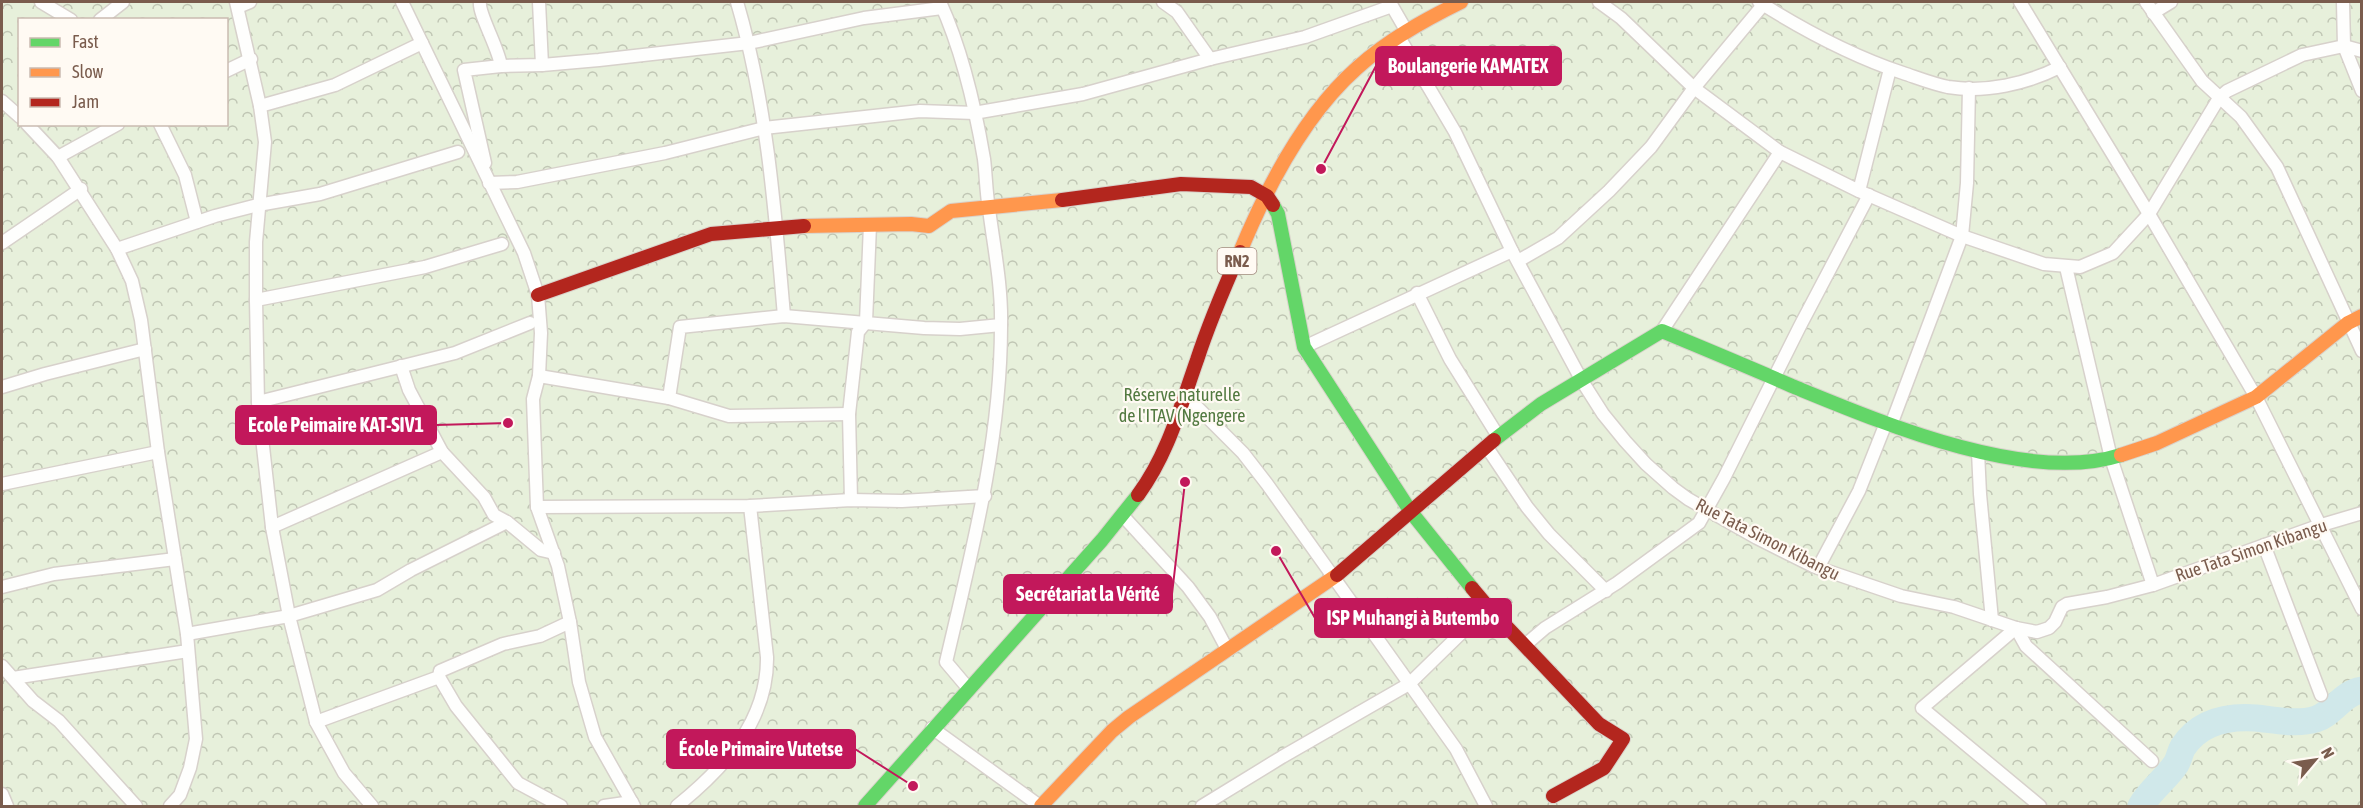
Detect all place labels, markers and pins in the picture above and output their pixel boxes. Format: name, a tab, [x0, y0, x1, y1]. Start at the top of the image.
callout: Boulangerie KAMATEX	[1376, 47, 1561, 85]
callout: Ecole Peimaire KAT-SIV1	[236, 406, 436, 444]
callout: Secrétariat la Vérité	[1004, 575, 1172, 613]
callout: ISP Muhangi à Butembo	[1315, 599, 1511, 637]
callout: École Primaire Vutetse	[667, 730, 855, 768]

